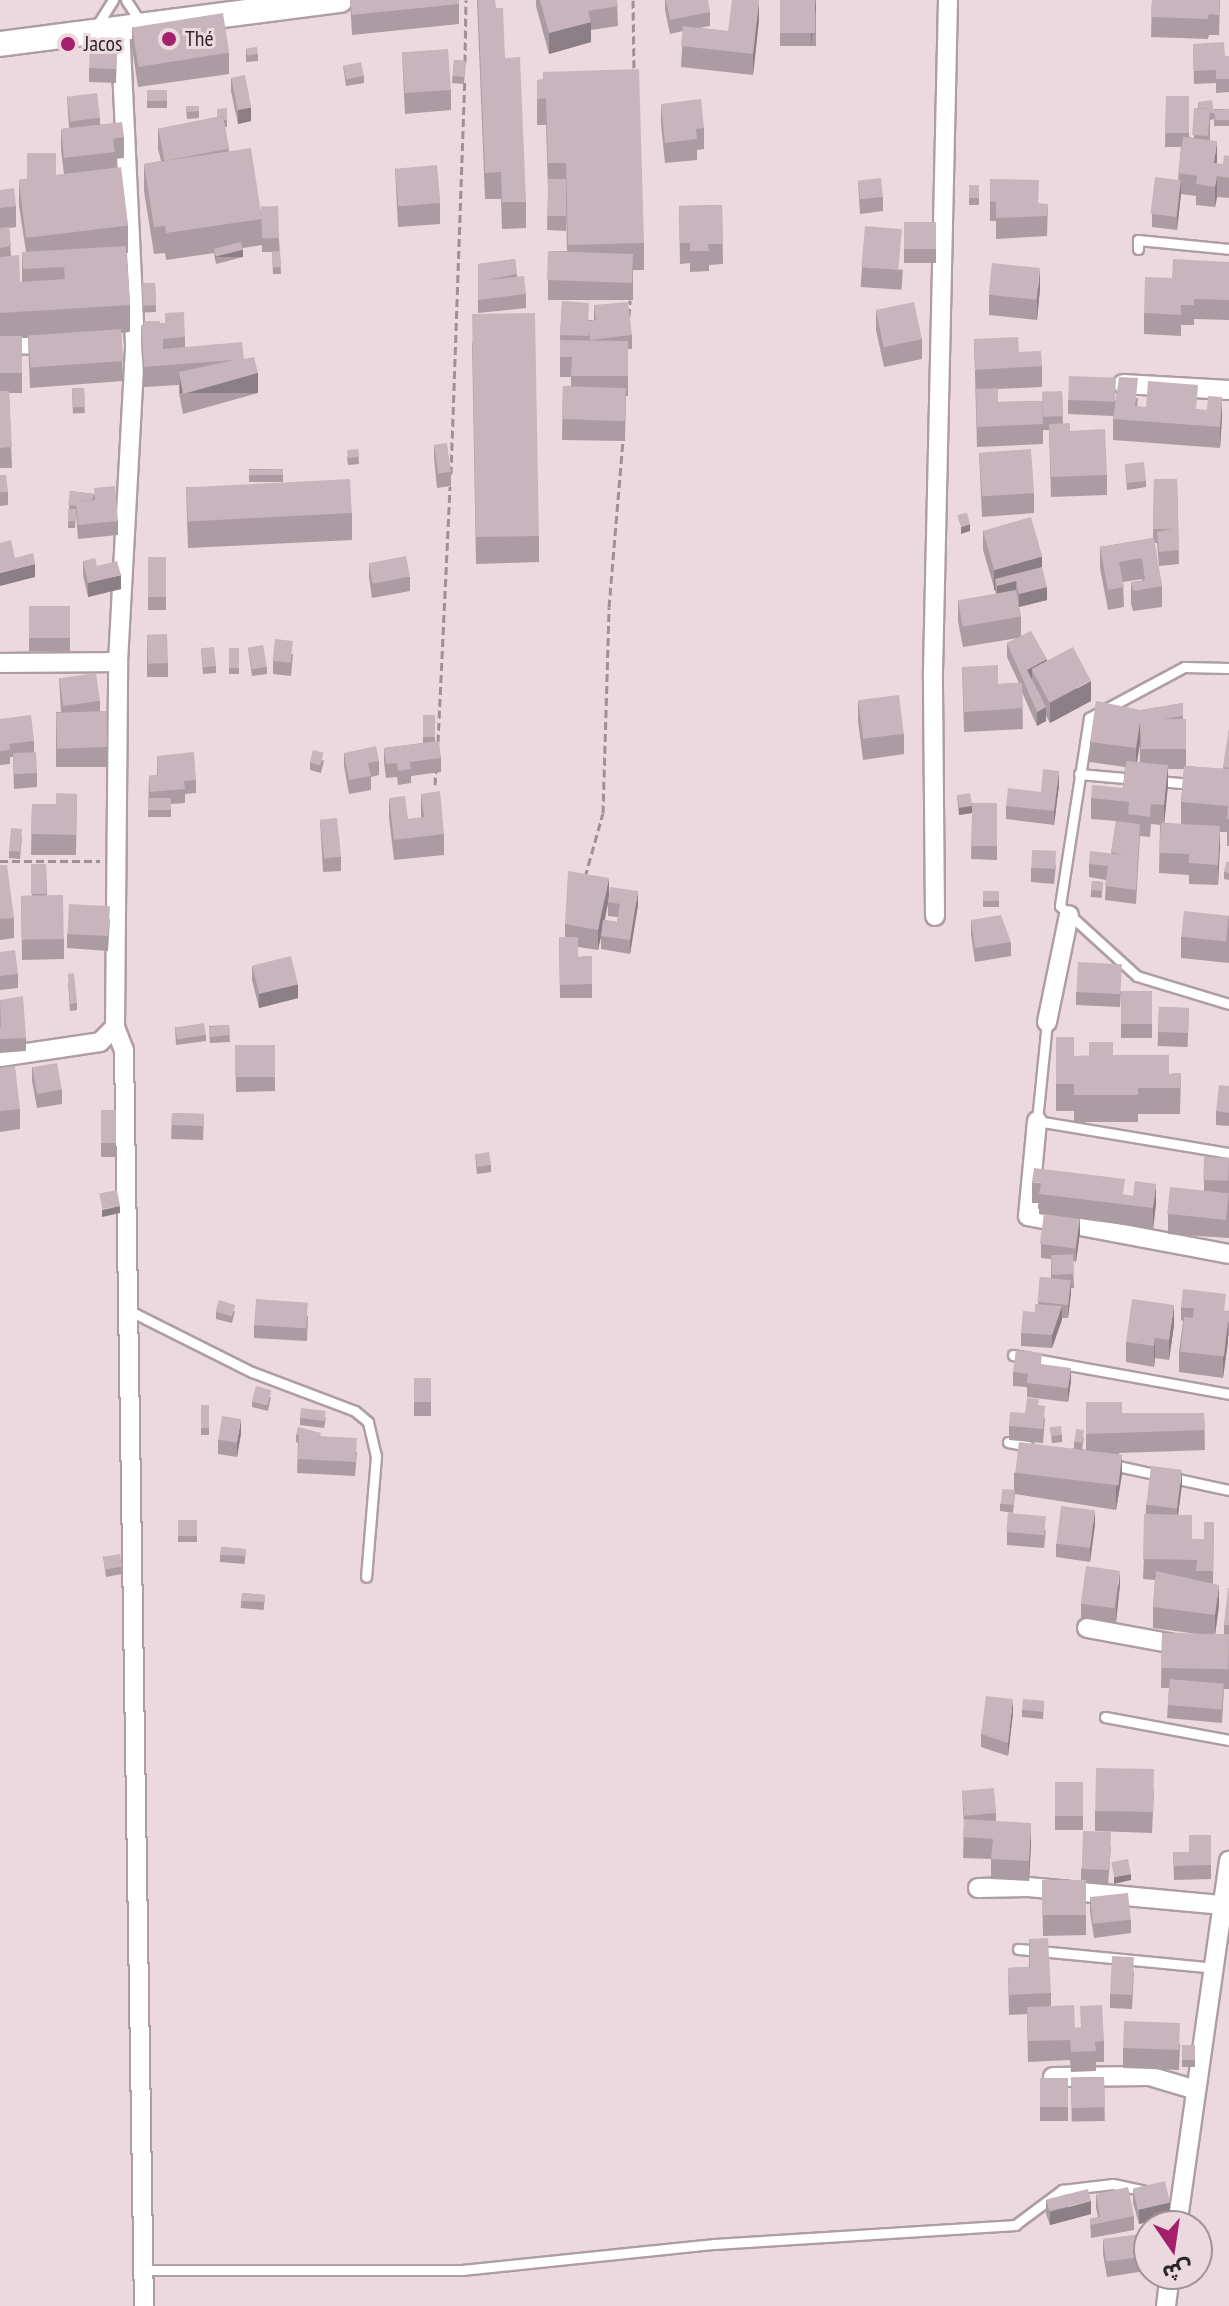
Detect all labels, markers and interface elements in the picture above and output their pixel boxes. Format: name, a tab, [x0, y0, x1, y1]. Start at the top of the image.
place label: Thé	[185, 26, 214, 52]
marker: Thé	[160, 30, 178, 48]
place label: Jacos	[84, 31, 122, 57]
marker: Jacos	[59, 35, 77, 53]
north arrow	[1133, 2210, 1213, 2290]
text: ش	[1160, 2254, 1196, 2288]

